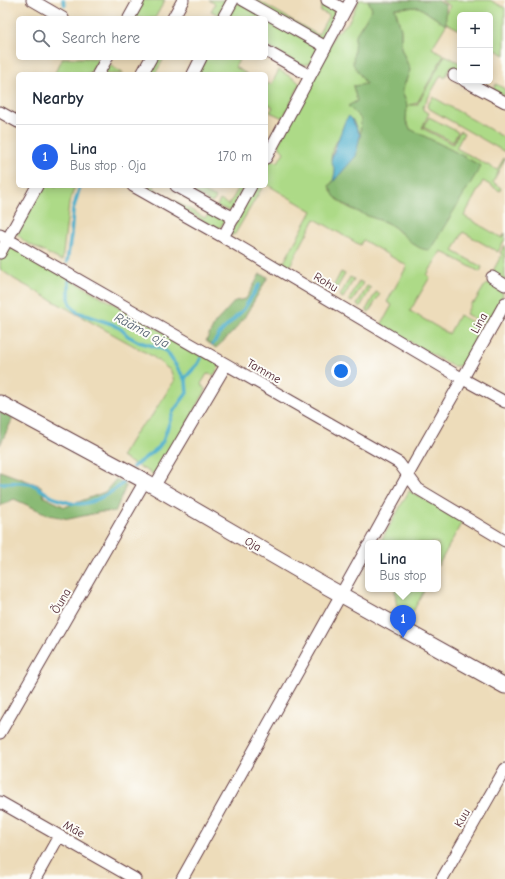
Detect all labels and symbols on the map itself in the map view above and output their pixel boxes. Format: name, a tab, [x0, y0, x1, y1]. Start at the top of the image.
street label: Rohu	[311, 269, 341, 295]
water label: Rääma oja	[112, 309, 172, 351]
street label: Lina	[468, 310, 490, 336]
street label: Tamme	[244, 356, 284, 386]
your location	[331, 361, 351, 381]
street label: Oja	[242, 534, 264, 554]
street label: Õuna	[48, 586, 74, 616]
pin: 1	[390, 605, 416, 638]
street label: Kuu	[451, 806, 473, 830]
street label: Mäe	[61, 817, 87, 841]

